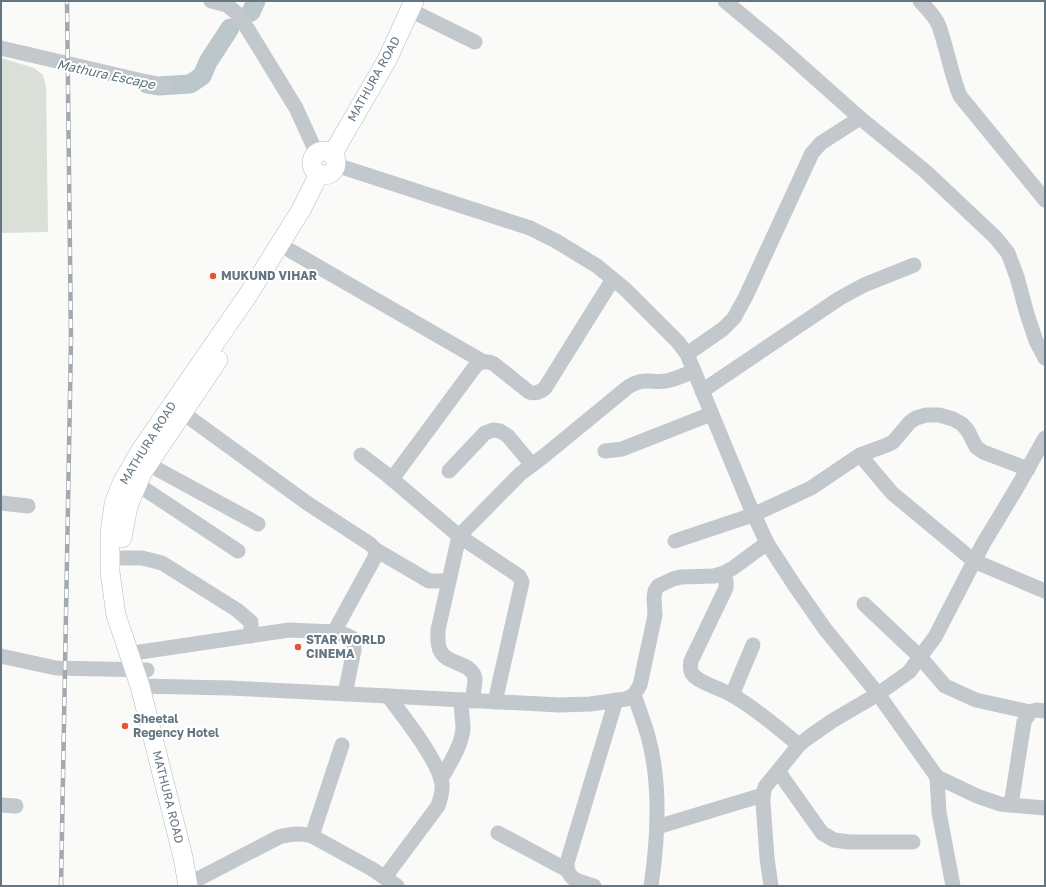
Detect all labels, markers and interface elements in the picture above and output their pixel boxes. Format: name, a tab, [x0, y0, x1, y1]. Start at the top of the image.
street label: MATHURA ROAD	[344, 34, 403, 124]
water label: Mathura Escape	[56, 56, 158, 93]
place label: MUKUND VIHAR	[221, 268, 317, 283]
marker: MUKUND VIHAR	[208, 271, 218, 281]
street label: MATHURA ROAD	[116, 398, 179, 487]
place label: STAR WORLD CINEMA	[306, 632, 386, 661]
marker: STAR WORLD CINEMA	[293, 642, 303, 652]
place label: Sheetal Regency Hotel	[133, 711, 219, 740]
marker: Sheetal Regency Hotel	[120, 721, 130, 731]
street label: MATHURA ROAD	[150, 749, 187, 845]

